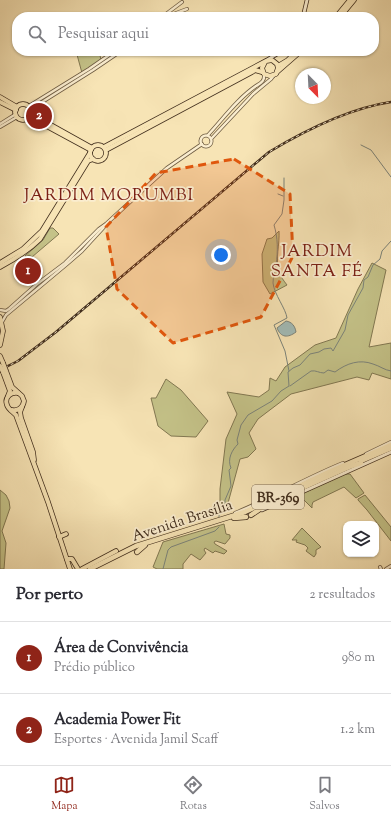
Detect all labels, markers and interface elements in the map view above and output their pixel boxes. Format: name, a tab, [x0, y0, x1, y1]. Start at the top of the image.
search box	[12, 12, 379, 56]
icon: search	[26, 23, 48, 45]
text: Pesquisar aqui	[58, 24, 149, 45]
north arrow	[295, 68, 331, 104]
pin: 2	[26, 101, 52, 131]
district label: JARDIM MORUMBI	[23, 184, 194, 208]
district label: JARDIM SANTA FÉ	[271, 240, 363, 284]
your location	[211, 245, 231, 265]
pin: 1	[15, 256, 41, 286]
road number: BR-369	[252, 485, 304, 509]
street label: Avenida Brasília	[129, 495, 236, 548]
map controls	[343, 521, 379, 557]
button: layers	[343, 521, 379, 557]
text: Por perto	[16, 583, 83, 607]
text: 2 resultados	[309, 586, 375, 604]
text: Área de Convivência	[54, 638, 189, 659]
text: 1	[27, 649, 31, 667]
text: 980 m	[342, 649, 375, 667]
text: Prédio público	[54, 659, 135, 677]
text: Academia Power Fit	[54, 710, 181, 731]
text: 2	[26, 721, 32, 739]
text: 1.2 km	[341, 721, 375, 739]
text: Esportes · Avenida Jamil Scaff	[54, 731, 218, 749]
tab: Mapa	[51, 774, 78, 814]
tab: Rotas	[180, 774, 207, 814]
tab: Salvos	[309, 774, 340, 814]

